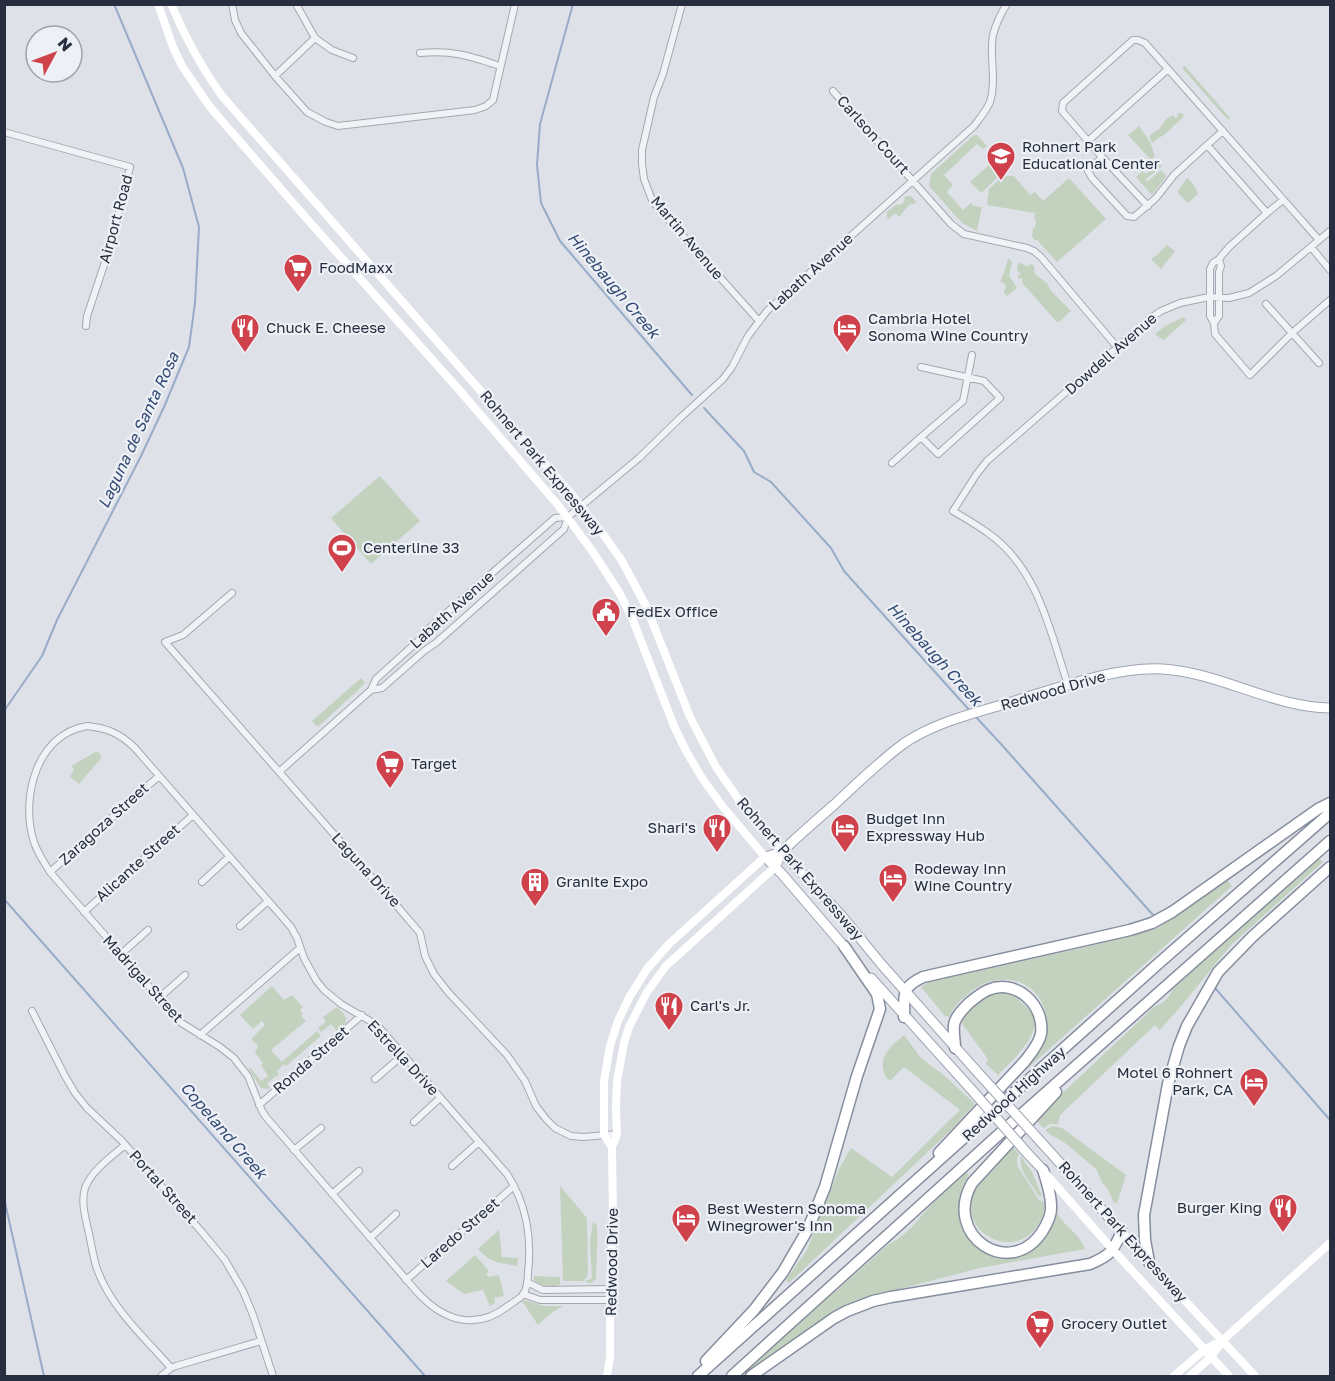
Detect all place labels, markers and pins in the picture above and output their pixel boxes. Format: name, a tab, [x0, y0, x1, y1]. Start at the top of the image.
place label: Rohnert Park Educational Center	[1022, 137, 1160, 172]
school or university icon: Rohnert Park Educational Center	[985, 140, 1017, 182]
supermarket icon: FoodMaxx	[282, 252, 314, 294]
place label: FoodMaxx	[319, 258, 393, 276]
place label: Cambria Hotel Sonoma Wine Country	[868, 309, 1029, 344]
restaurant icon: Chuck E. Cheese	[229, 312, 261, 354]
hotel icon: Cambria Hotel Sonoma Wine Country	[831, 312, 863, 354]
place label: Chuck E. Cheese	[266, 318, 386, 336]
sports icon: Centerline 33	[326, 532, 358, 574]
place label: Centerline 33	[363, 538, 460, 556]
public building icon: FedEx Office	[590, 596, 622, 638]
place label: FedEx Office	[627, 602, 718, 620]
supermarket icon: Target	[374, 748, 406, 790]
place label: Target	[411, 754, 457, 772]
place label: Budget Inn Expressway Hub	[866, 809, 985, 844]
restaurant icon: Shari's	[701, 812, 733, 854]
hotel icon: Budget Inn Expressway Hub	[829, 812, 861, 854]
place label: Shari's	[648, 818, 696, 836]
place label: Rodeway Inn Wine Country	[914, 859, 1013, 894]
hotel icon: Rodeway Inn Wine Country	[877, 862, 909, 904]
building icon: Granite Expo	[519, 866, 551, 908]
place label: Granite Expo	[556, 872, 648, 890]
restaurant icon: Carl's Jr.	[653, 990, 685, 1032]
place label: Carl's Jr.	[690, 996, 751, 1014]
place label: Motel 6 Rohnert Park, CA	[1117, 1063, 1233, 1098]
hotel icon: Motel 6 Rohnert Park, CA	[1238, 1066, 1270, 1108]
restaurant icon: Burger King	[1267, 1192, 1299, 1234]
place label: Burger King	[1177, 1198, 1262, 1216]
place label: Best Western Sonoma Winegrower's Inn	[707, 1199, 866, 1234]
hotel icon: Best Western Sonoma Winegrower's Inn	[670, 1202, 702, 1244]
supermarket icon: Grocery Outlet	[1024, 1308, 1056, 1350]
place label: Grocery Outlet	[1061, 1314, 1167, 1332]

